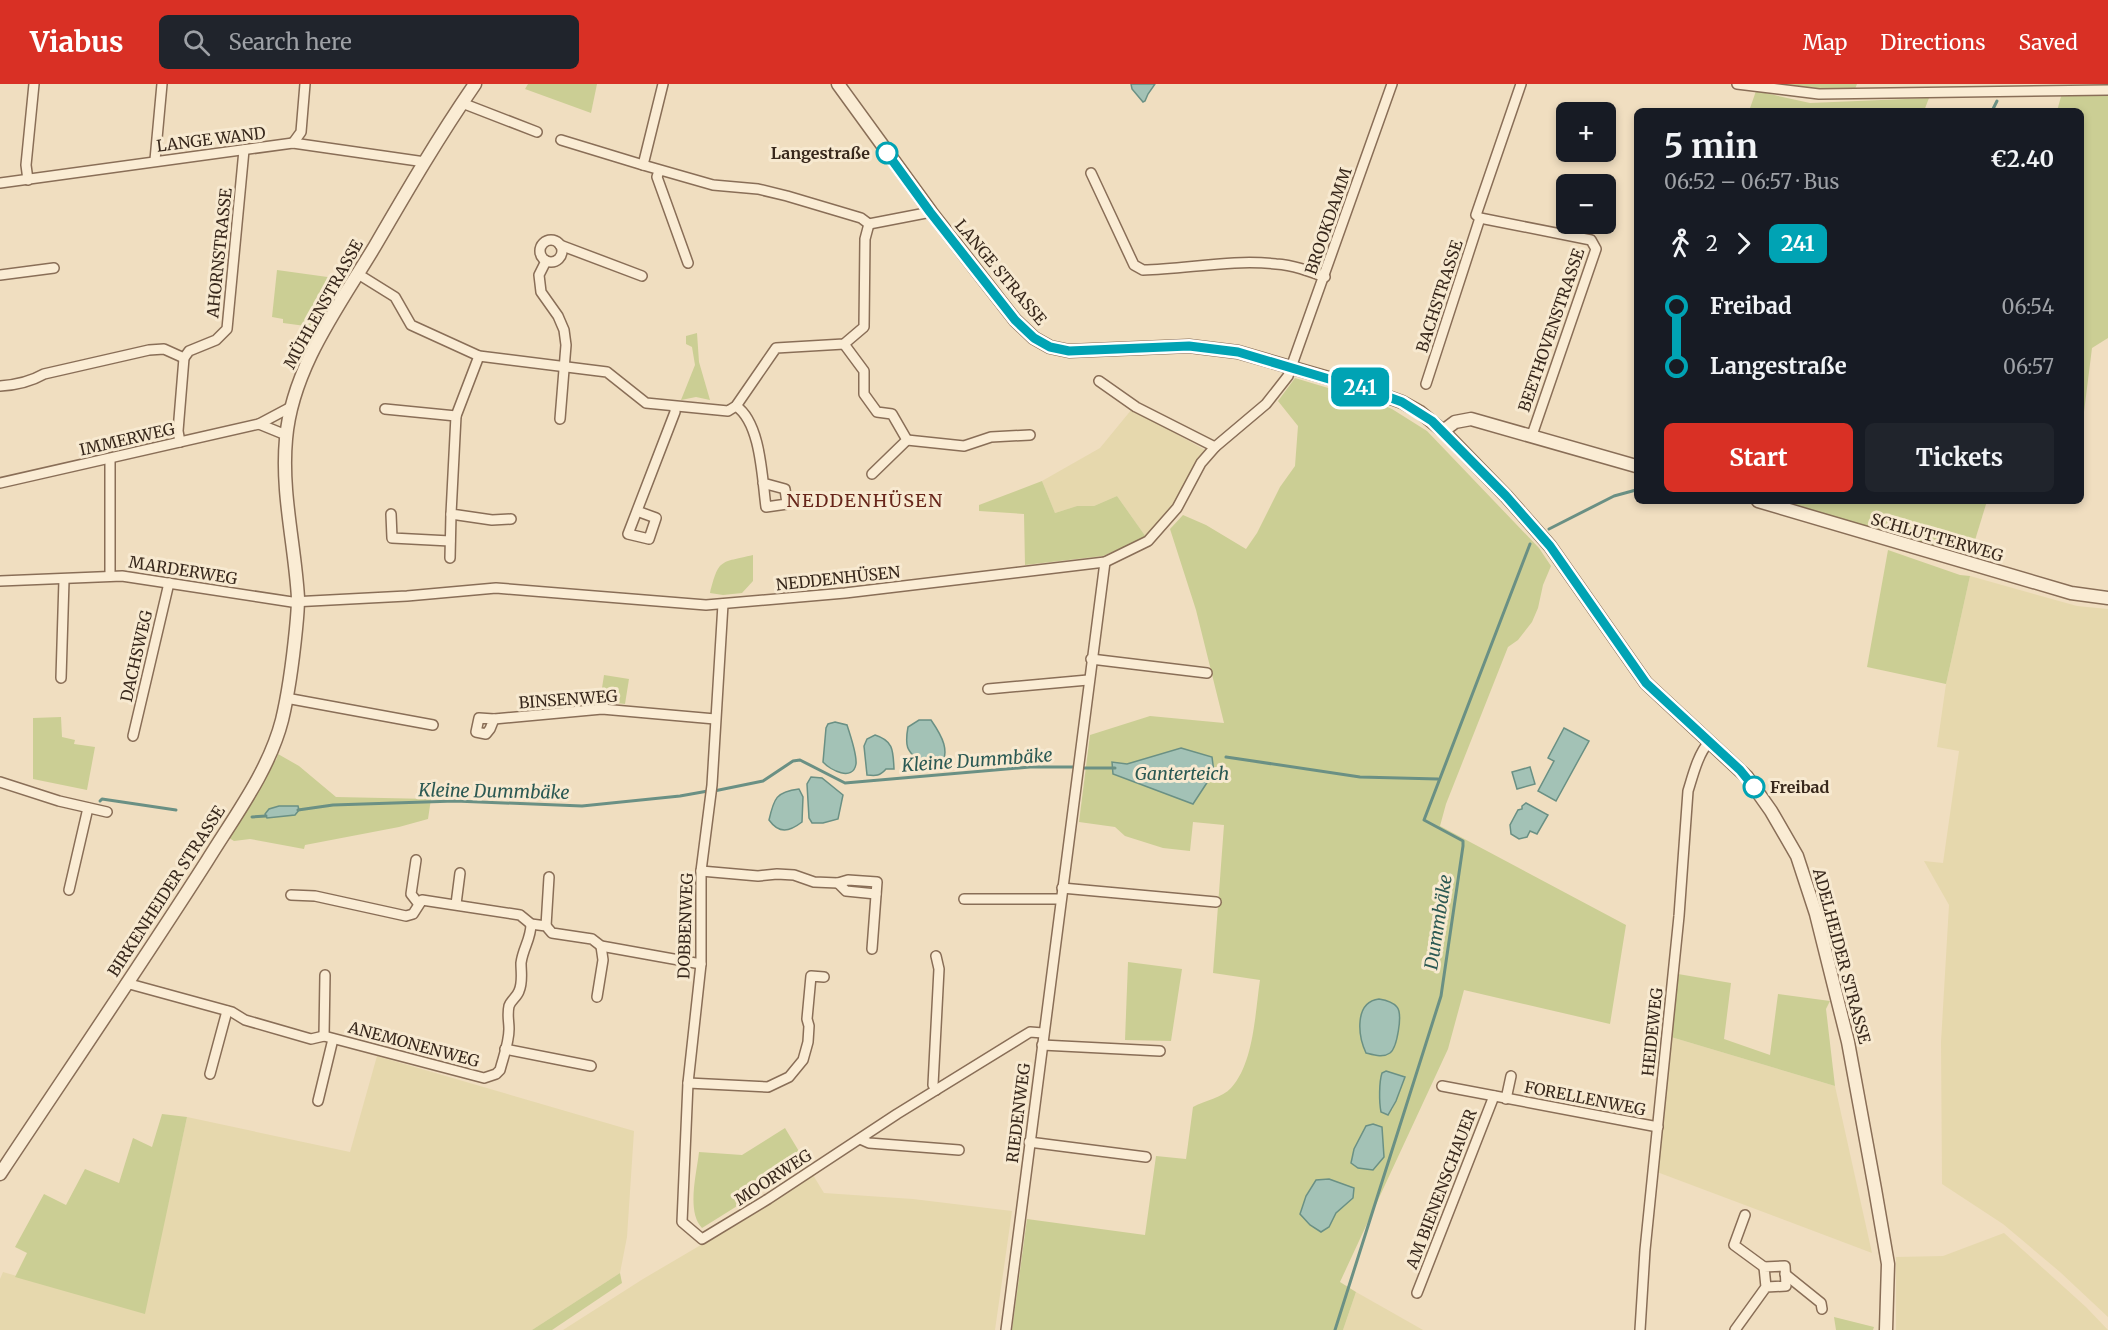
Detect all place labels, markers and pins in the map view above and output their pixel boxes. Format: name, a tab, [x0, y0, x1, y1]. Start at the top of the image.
marker: Langestraße	[876, 142, 898, 164]
place label: Langestraße	[771, 143, 870, 163]
marker: Freibad	[1743, 776, 1765, 798]
place label: Freibad	[1770, 777, 1830, 797]

